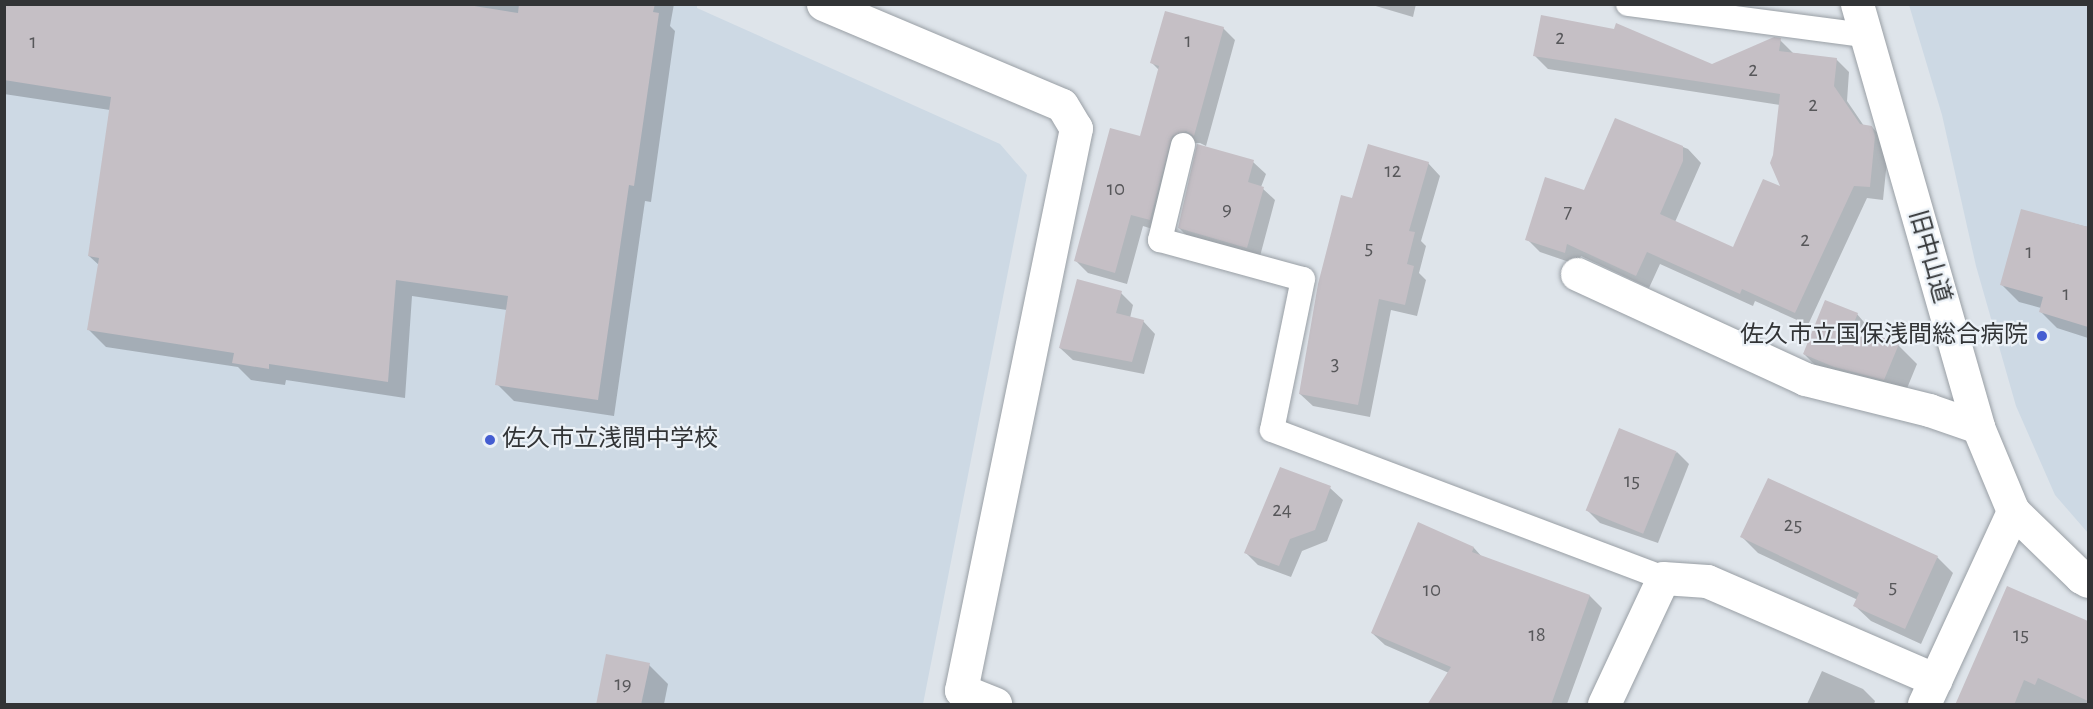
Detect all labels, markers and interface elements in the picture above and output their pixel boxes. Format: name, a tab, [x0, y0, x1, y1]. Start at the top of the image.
house number: 2	[1555, 25, 1565, 51]
house number: 1	[1184, 28, 1192, 54]
house number: 1	[29, 29, 37, 55]
house number: 2	[1748, 57, 1758, 83]
house number: 2	[1808, 92, 1818, 118]
house number: 12	[1385, 158, 1401, 184]
house number: 10	[1107, 176, 1125, 202]
house number: 9	[1222, 196, 1232, 222]
house number: 7	[1564, 199, 1572, 225]
street label: 旧中山道	[1902, 207, 1956, 307]
house number: 2	[1800, 227, 1810, 253]
house number: 5	[1365, 235, 1373, 261]
house number: 1	[2025, 239, 2033, 265]
house number: 1	[2062, 281, 2070, 307]
place label: 佐久市立国保浅間総合病院	[1740, 322, 2028, 350]
marker: 佐久市立国保浅間総合病院	[2033, 327, 2051, 345]
house number: 3	[1331, 351, 1339, 377]
place label: 佐久市立浅間中学校	[502, 426, 718, 454]
marker: 佐久市立浅間中学校	[483, 433, 497, 447]
house number: 15	[1624, 468, 1640, 494]
house number: 24	[1272, 497, 1292, 523]
house number: 25	[1784, 512, 1802, 538]
house number: 5	[1889, 574, 1897, 600]
house number: 10	[1423, 577, 1441, 603]
house number: 18	[1528, 622, 1546, 648]
house number: 15	[2013, 622, 2029, 648]
house number: 19	[614, 671, 632, 697]

